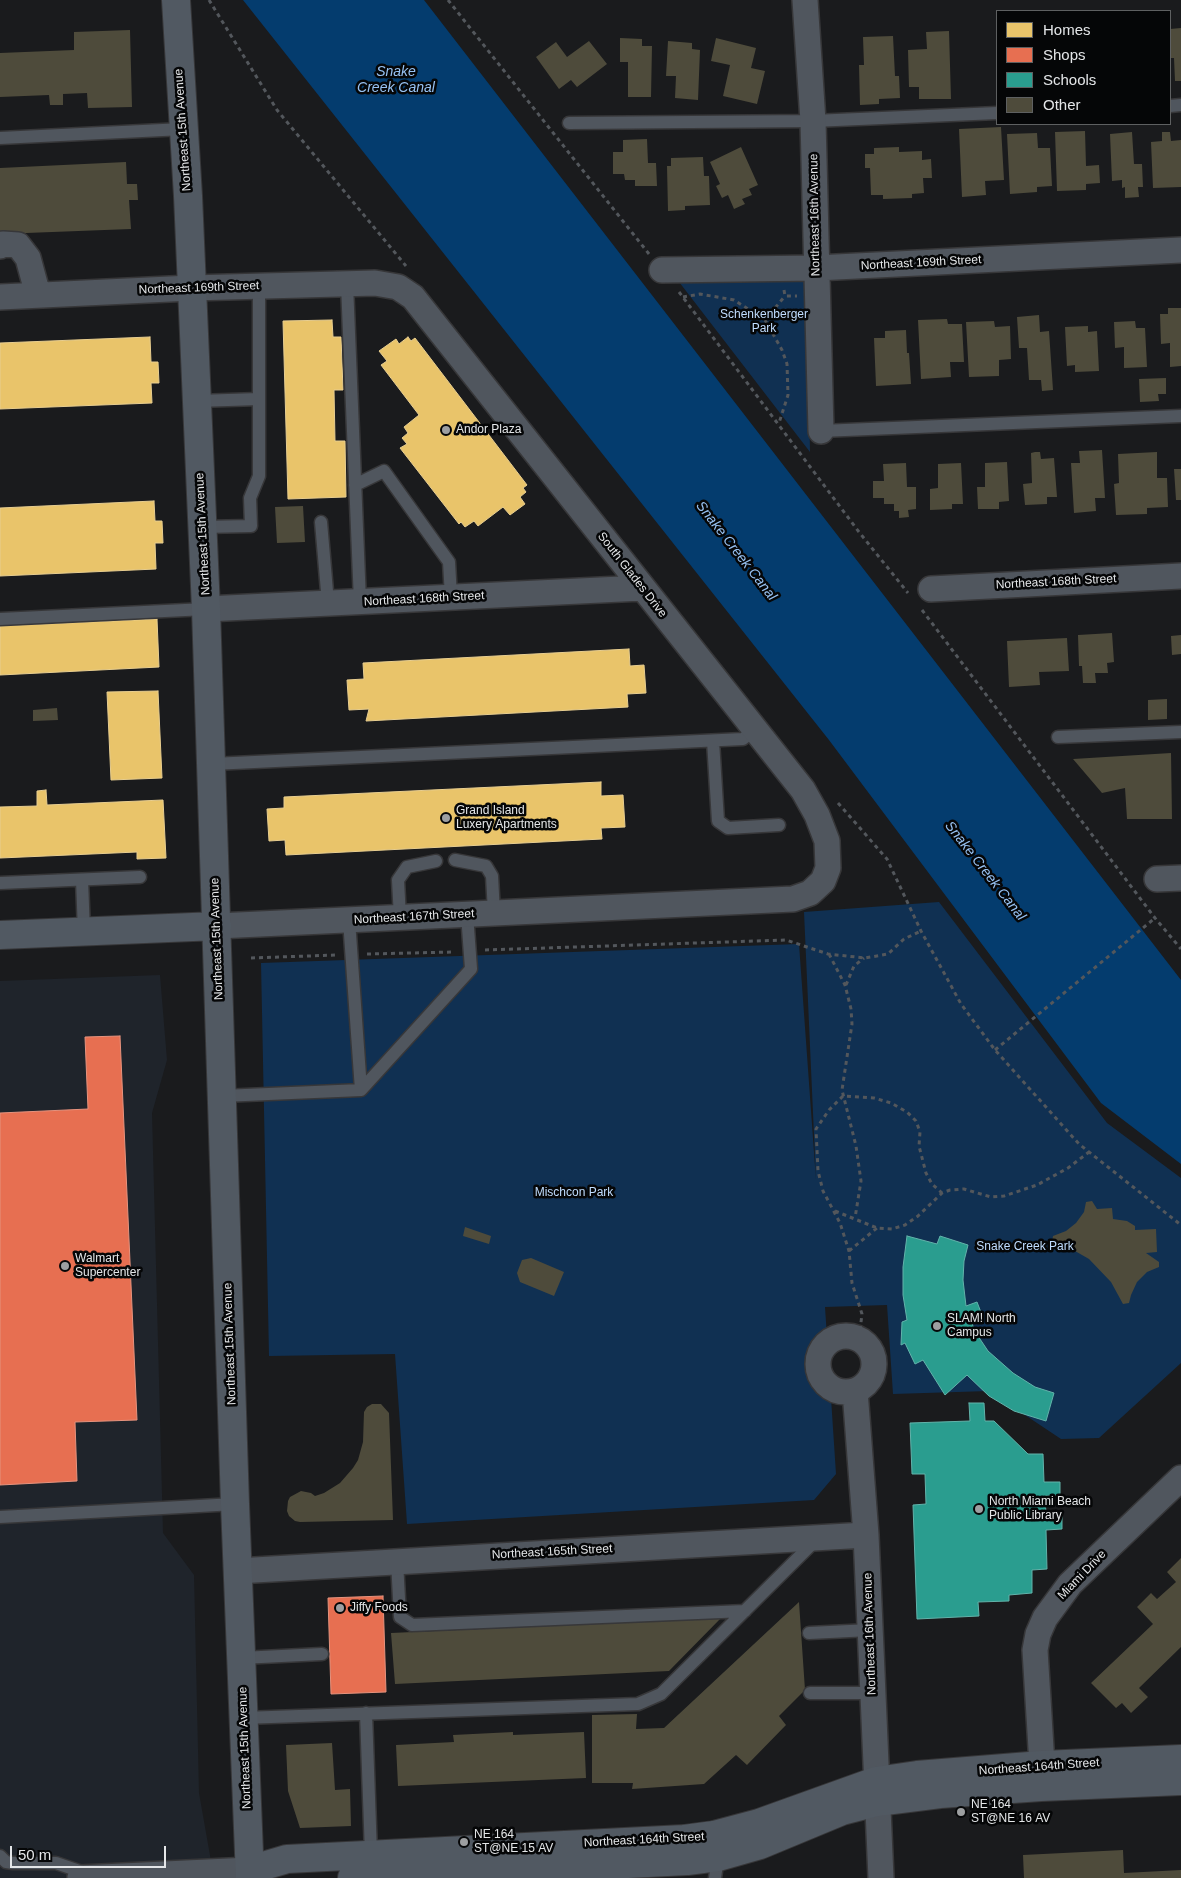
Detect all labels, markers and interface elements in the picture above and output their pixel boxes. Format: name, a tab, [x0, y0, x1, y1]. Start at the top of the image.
legend	[996, 10, 1171, 125]
text: Homes	[1043, 21, 1091, 38]
text: Shops	[1043, 46, 1086, 63]
water label: Snake Creek Canal	[357, 64, 435, 96]
street label: Northeast 15th Avenue	[172, 68, 194, 192]
text: Schools	[1043, 71, 1096, 88]
text: Other	[1043, 96, 1081, 113]
street label: Northeast 16th Avenue	[807, 154, 823, 276]
street label: Northeast 169th Street	[860, 253, 982, 273]
street label: Northeast 169th Street	[138, 279, 260, 297]
park label: Schenkenberger Park	[720, 308, 808, 336]
place label: Andor Plaza	[456, 423, 521, 437]
marker: Andor Plaza	[440, 424, 452, 436]
street label: Northeast 15th Avenue	[193, 472, 213, 596]
water label: Snake Creek Canal	[692, 498, 780, 604]
street label: South Glades Drive	[594, 530, 670, 620]
street label: Northeast 168th Street	[995, 572, 1117, 592]
street label: Northeast 168th Street	[363, 589, 485, 609]
place label: Grand Island Luxery Apartments	[456, 804, 557, 832]
marker: Grand Island Luxery Apartments	[440, 812, 452, 824]
water label: Snake Creek Canal	[941, 818, 1029, 924]
street label: Northeast 15th Avenue	[208, 878, 226, 1000]
street label: Northeast 167th Street	[353, 907, 475, 927]
park label: Mischcon Park	[535, 1186, 613, 1200]
park label: Snake Creek Park	[976, 1240, 1074, 1254]
place label: Walmart Supercenter	[75, 1252, 140, 1280]
marker: Walmart Supercenter	[59, 1260, 71, 1272]
street label: Northeast 15th Avenue	[221, 1283, 239, 1405]
place label: SLAM! North Campus	[947, 1312, 1016, 1340]
marker: SLAM! North Campus	[931, 1320, 943, 1332]
place label: North Miami Beach Public Library	[989, 1495, 1091, 1523]
marker: North Miami Beach Public Library	[973, 1503, 985, 1515]
street label: Northeast 165th Street	[491, 1542, 613, 1562]
street label: Miami Drive	[1055, 1547, 1109, 1603]
street label: Northeast 16th Avenue	[861, 1573, 879, 1695]
place label: Jiffy Foods	[350, 1601, 408, 1615]
marker: Jiffy Foods	[334, 1602, 346, 1614]
street label: Northeast 15th Avenue	[236, 1687, 254, 1809]
street label: Northeast 164th Street	[978, 1756, 1100, 1778]
place label: NE 164 ST@NE 16 AV	[971, 1798, 1050, 1826]
marker: NE 164 ST@NE 16 AV	[955, 1806, 967, 1818]
place label: NE 164 ST@NE 15 AV	[474, 1828, 553, 1856]
street label: Northeast 164th Street	[583, 1830, 705, 1850]
scale bar	[12, 1836, 169, 1868]
marker: NE 164 ST@NE 15 AV	[458, 1836, 470, 1848]
text: 50 m	[18, 1846, 51, 1863]

